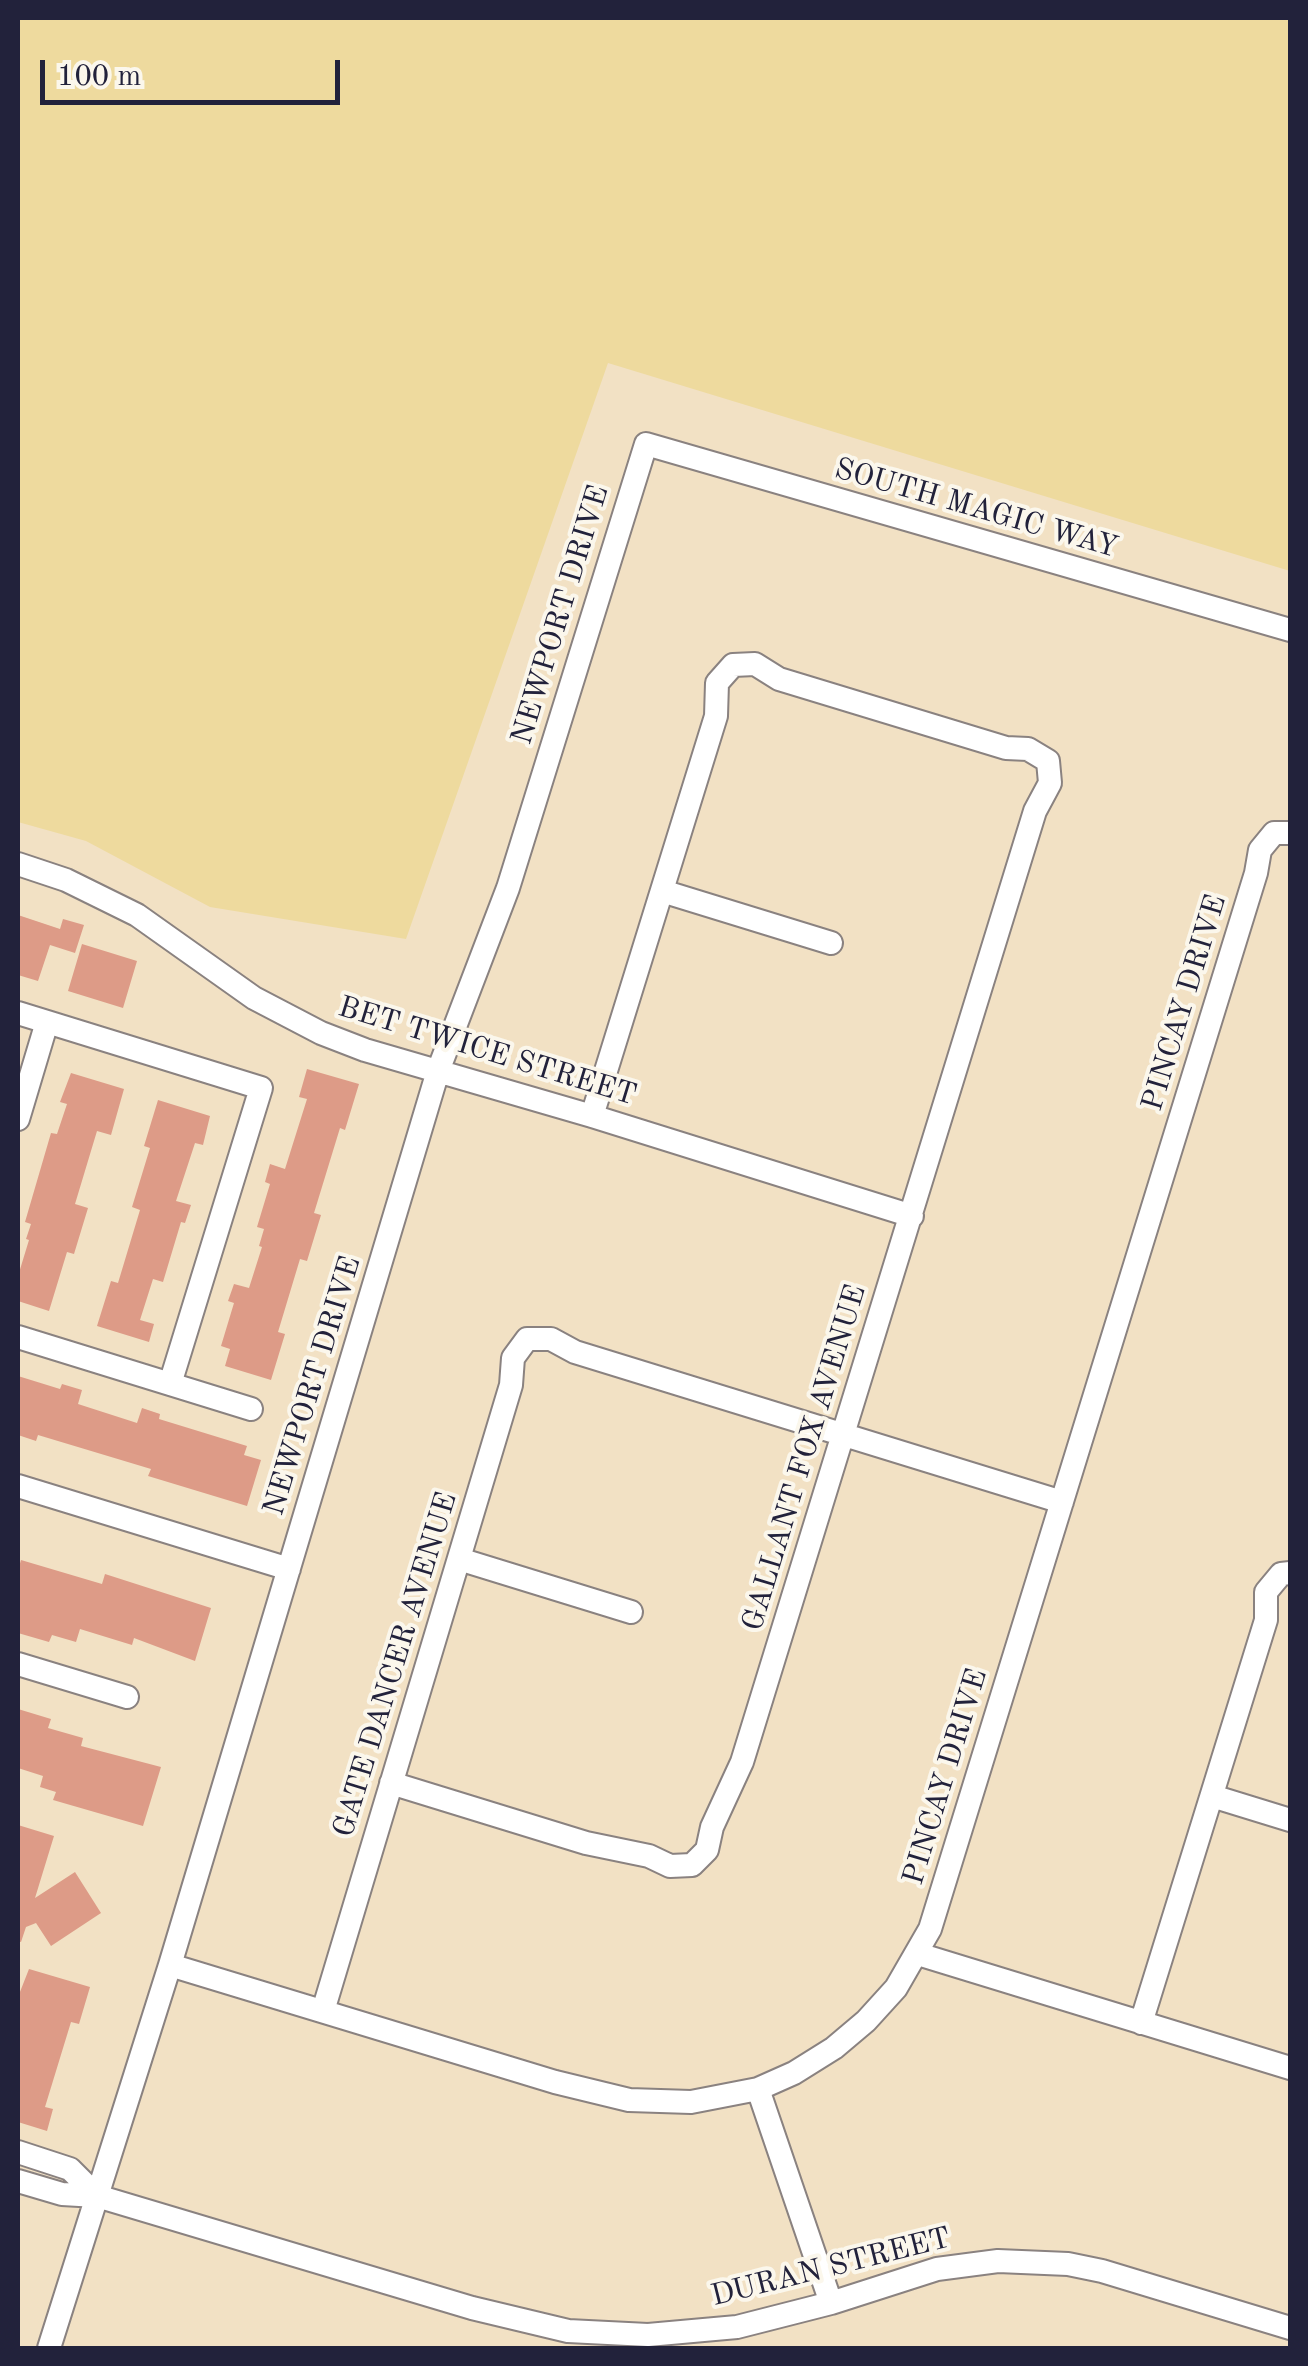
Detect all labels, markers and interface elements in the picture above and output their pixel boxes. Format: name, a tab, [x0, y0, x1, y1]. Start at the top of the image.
scale bar	[45, 40, 345, 102]
text: 100 m	[57, 62, 141, 92]
street label: SOUTH MAGIC WAY	[830, 451, 1122, 567]
street label: NEWPORT DRIVE	[504, 481, 618, 749]
street label: PINCAY DRIVE	[1135, 891, 1235, 1115]
street label: BET TWICE STREET	[334, 989, 640, 1115]
street label: NEWPORT DRIVE	[256, 1252, 370, 1520]
street label: GALLANT FOX AVENUE	[735, 1281, 875, 1635]
street label: GATE DANCER AVENUE	[326, 1488, 466, 1842]
street label: PINCAY DRIVE	[896, 1665, 996, 1889]
street label: DURAN STREET	[707, 2221, 955, 2315]

